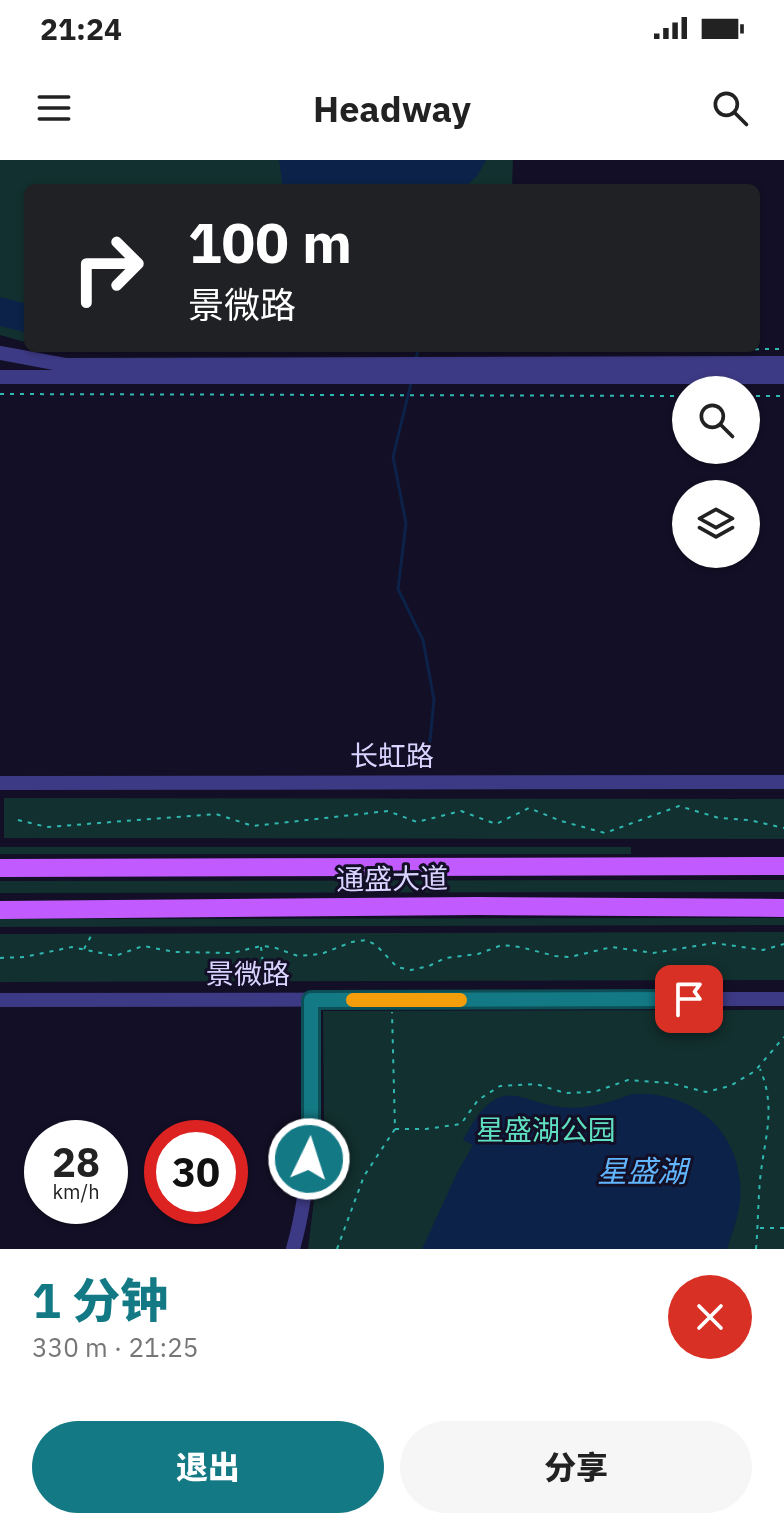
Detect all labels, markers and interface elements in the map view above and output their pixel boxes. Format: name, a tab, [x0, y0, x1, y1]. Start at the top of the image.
text: 21:24	[40, 9, 122, 48]
text: Headway	[313, 85, 471, 132]
icon: menu	[32, 86, 76, 130]
icon: search	[708, 86, 752, 130]
text: 100 m	[188, 206, 352, 278]
icon: right	[56, 216, 160, 320]
text: 景微路	[188, 281, 296, 328]
map controls	[672, 376, 760, 568]
button: search	[672, 376, 760, 464]
button: layers	[672, 480, 760, 568]
street label: 长虹路	[350, 737, 434, 774]
street label: 通盛大道	[336, 859, 448, 898]
street label: 景微路	[206, 955, 290, 992]
pin	[655, 965, 723, 1033]
icon: arrive	[667, 977, 711, 1021]
park label: 星盛湖公园	[476, 1111, 616, 1148]
position arrow	[267, 1117, 351, 1201]
speed limit sign: 30	[144, 1120, 248, 1224]
text: 28	[52, 1136, 100, 1188]
water label: 星盛湖	[597, 1151, 691, 1190]
text: km/h	[52, 1178, 100, 1205]
text: 1 分钟	[32, 1269, 168, 1331]
button: close	[668, 1275, 752, 1359]
text: 330 m · 21:25	[32, 1330, 198, 1364]
button: 退出	[32, 1421, 384, 1513]
button: 分享	[400, 1421, 752, 1513]

